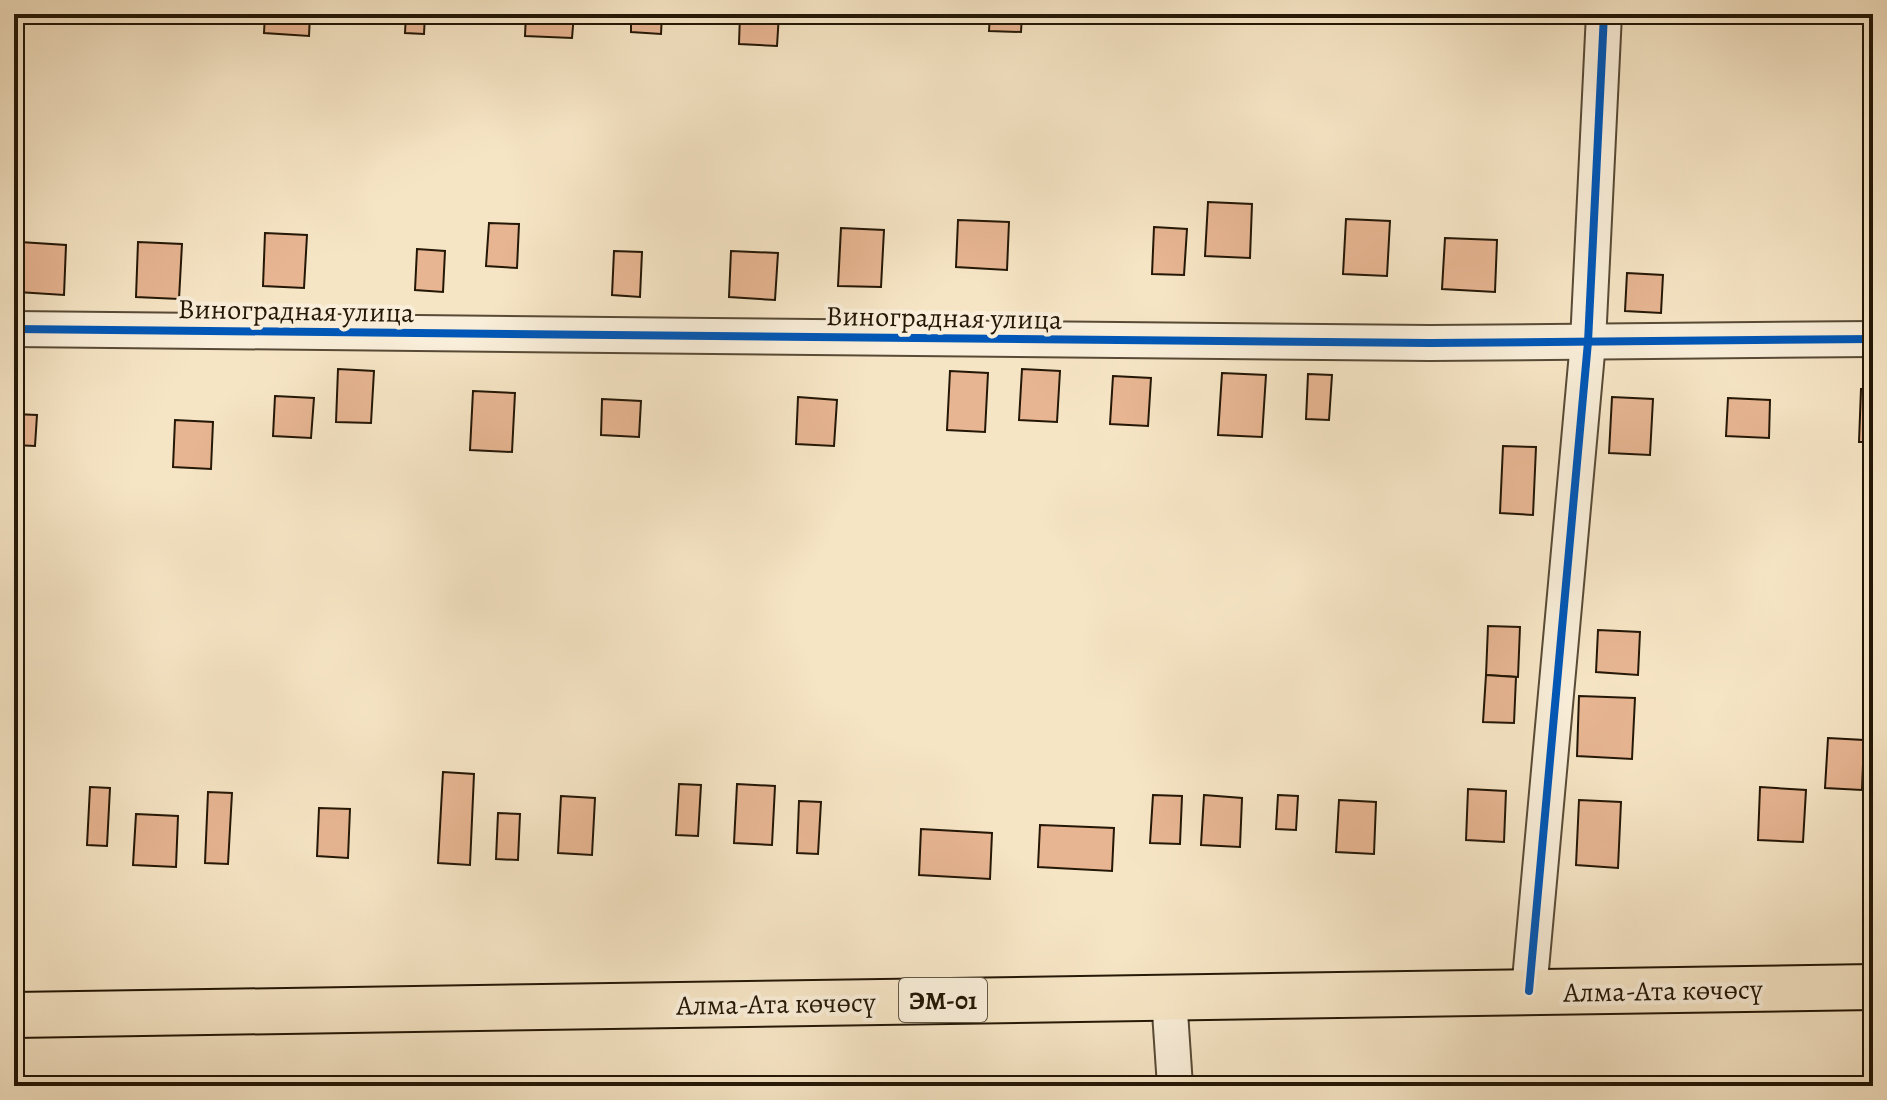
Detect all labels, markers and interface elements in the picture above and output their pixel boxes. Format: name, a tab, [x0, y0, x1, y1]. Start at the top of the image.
street label: Виноградная улица	[178, 290, 414, 332]
street label: Виноградная улица	[826, 297, 1062, 339]
street label: Алма-Ата көчөсү	[1562, 970, 1763, 1012]
road number: ЭМ-01	[899, 978, 987, 1022]
street label: Алма-Ата көчөсү	[675, 983, 876, 1025]

